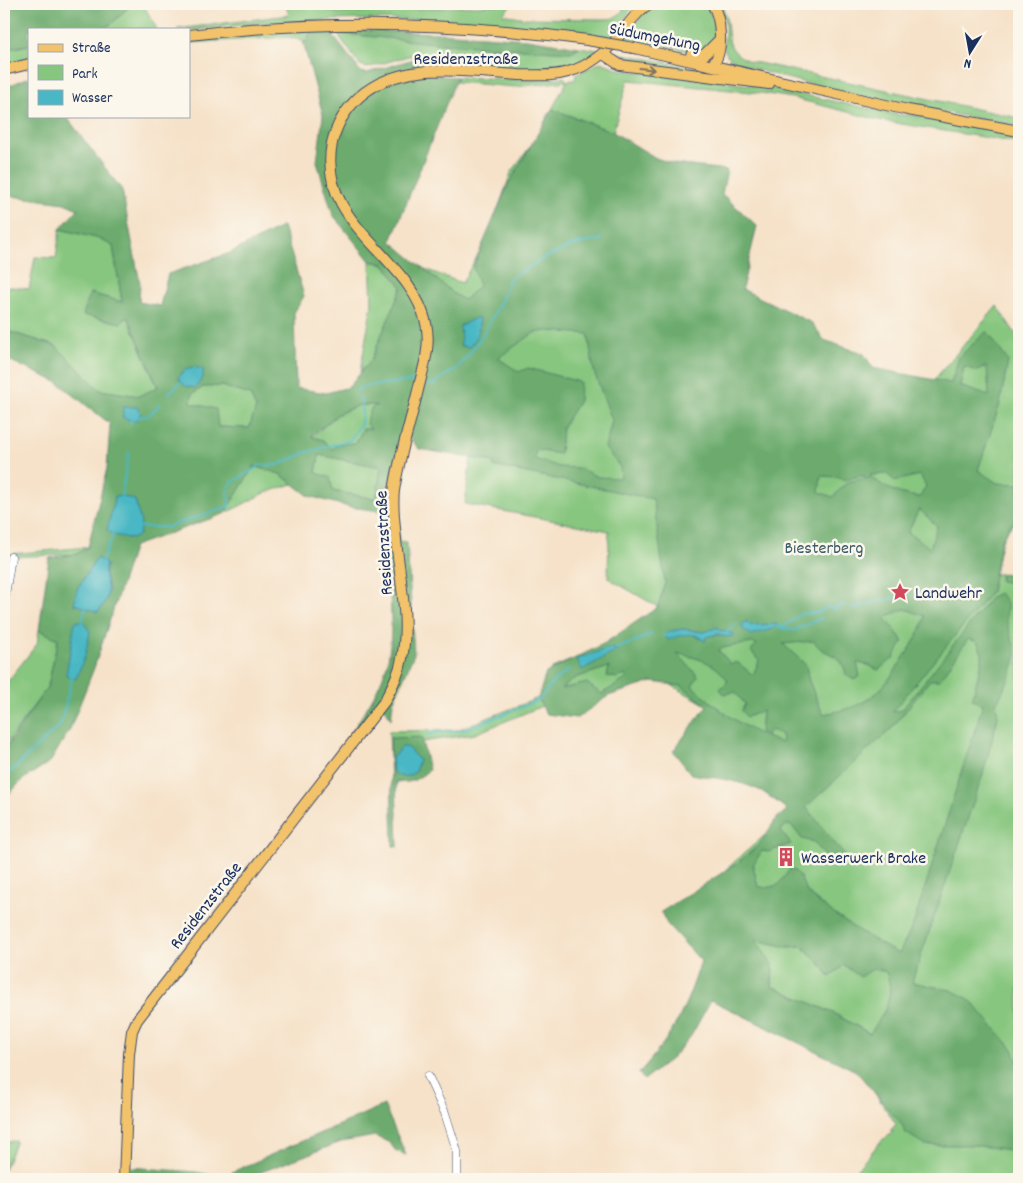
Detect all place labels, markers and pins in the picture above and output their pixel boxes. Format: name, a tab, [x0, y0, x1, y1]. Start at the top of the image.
place icon: Landwehr	[889, 581, 911, 603]
place label: Landwehr	[915, 582, 982, 607]
building icon: Wasserwerk Brake	[775, 846, 797, 868]
place label: Wasserwerk Brake	[801, 847, 926, 872]

